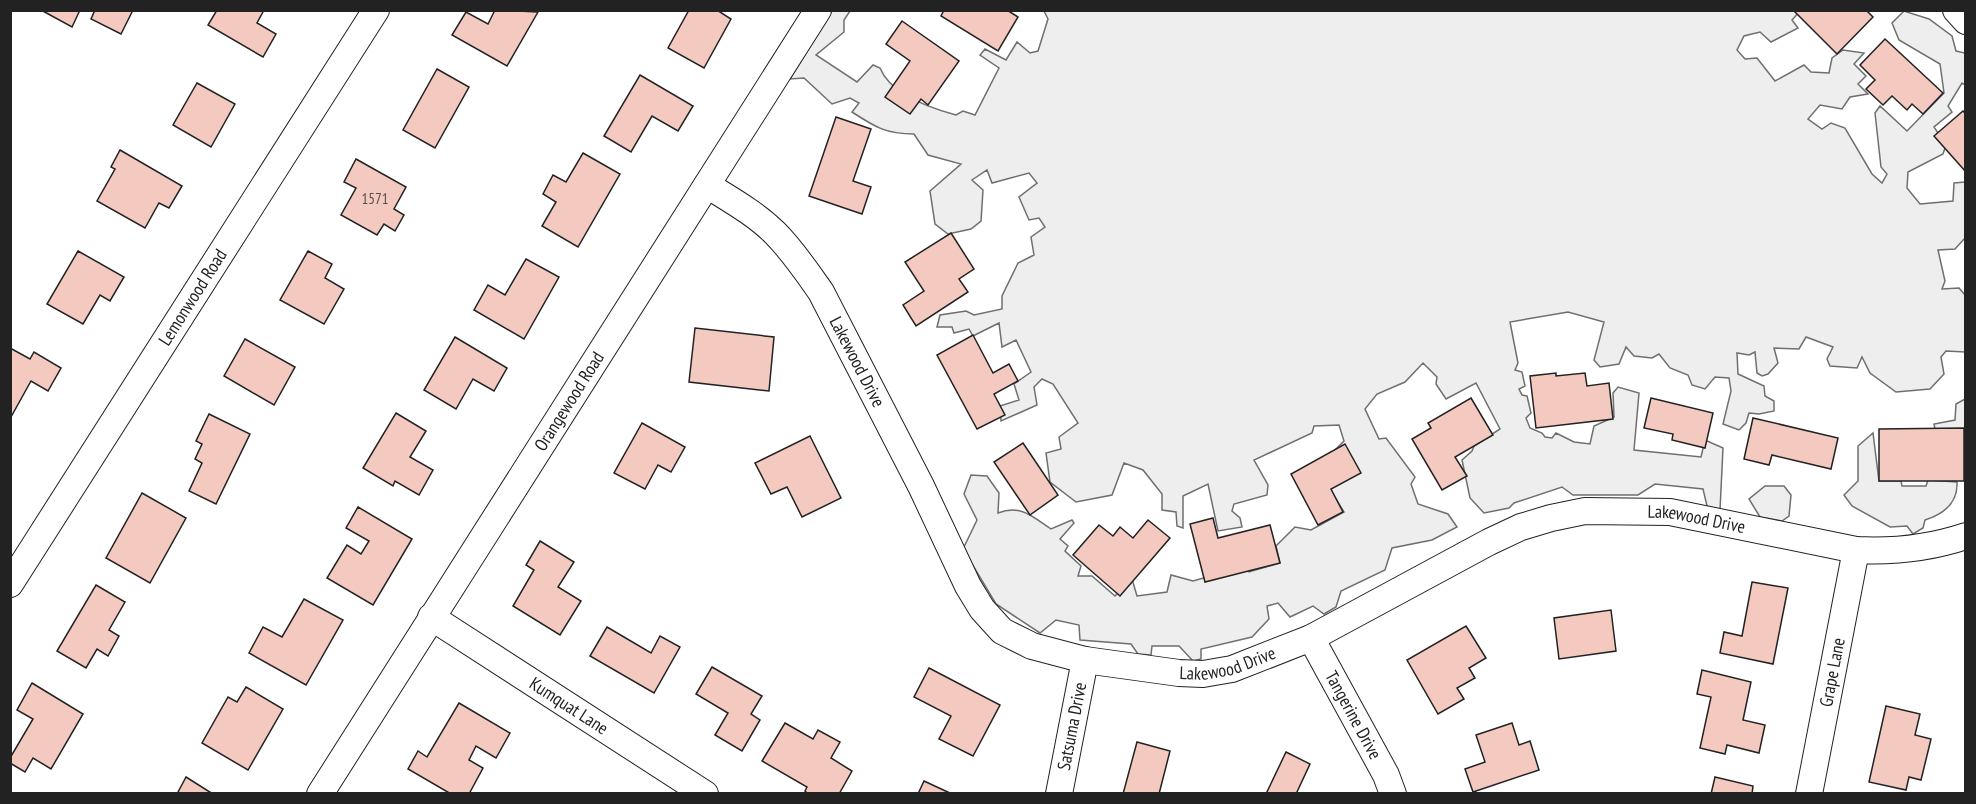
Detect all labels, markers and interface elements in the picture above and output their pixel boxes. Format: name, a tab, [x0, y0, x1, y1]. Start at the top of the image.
house number: 1571	[361, 189, 389, 208]
street label: Lemonwood Road	[153, 245, 232, 350]
street label: Lakewood Drive	[825, 312, 890, 411]
street label: Orangewood Road	[529, 347, 609, 455]
street label: Lakewood Drive	[1648, 500, 1747, 538]
street label: Grape Lane	[1814, 636, 1850, 709]
street label: Lakewood Drive	[1179, 641, 1279, 685]
street label: Tangerine Drive	[1320, 667, 1387, 763]
street label: Kumquat Lane	[525, 672, 613, 739]
street label: Satsuma Drive	[1052, 680, 1091, 772]

